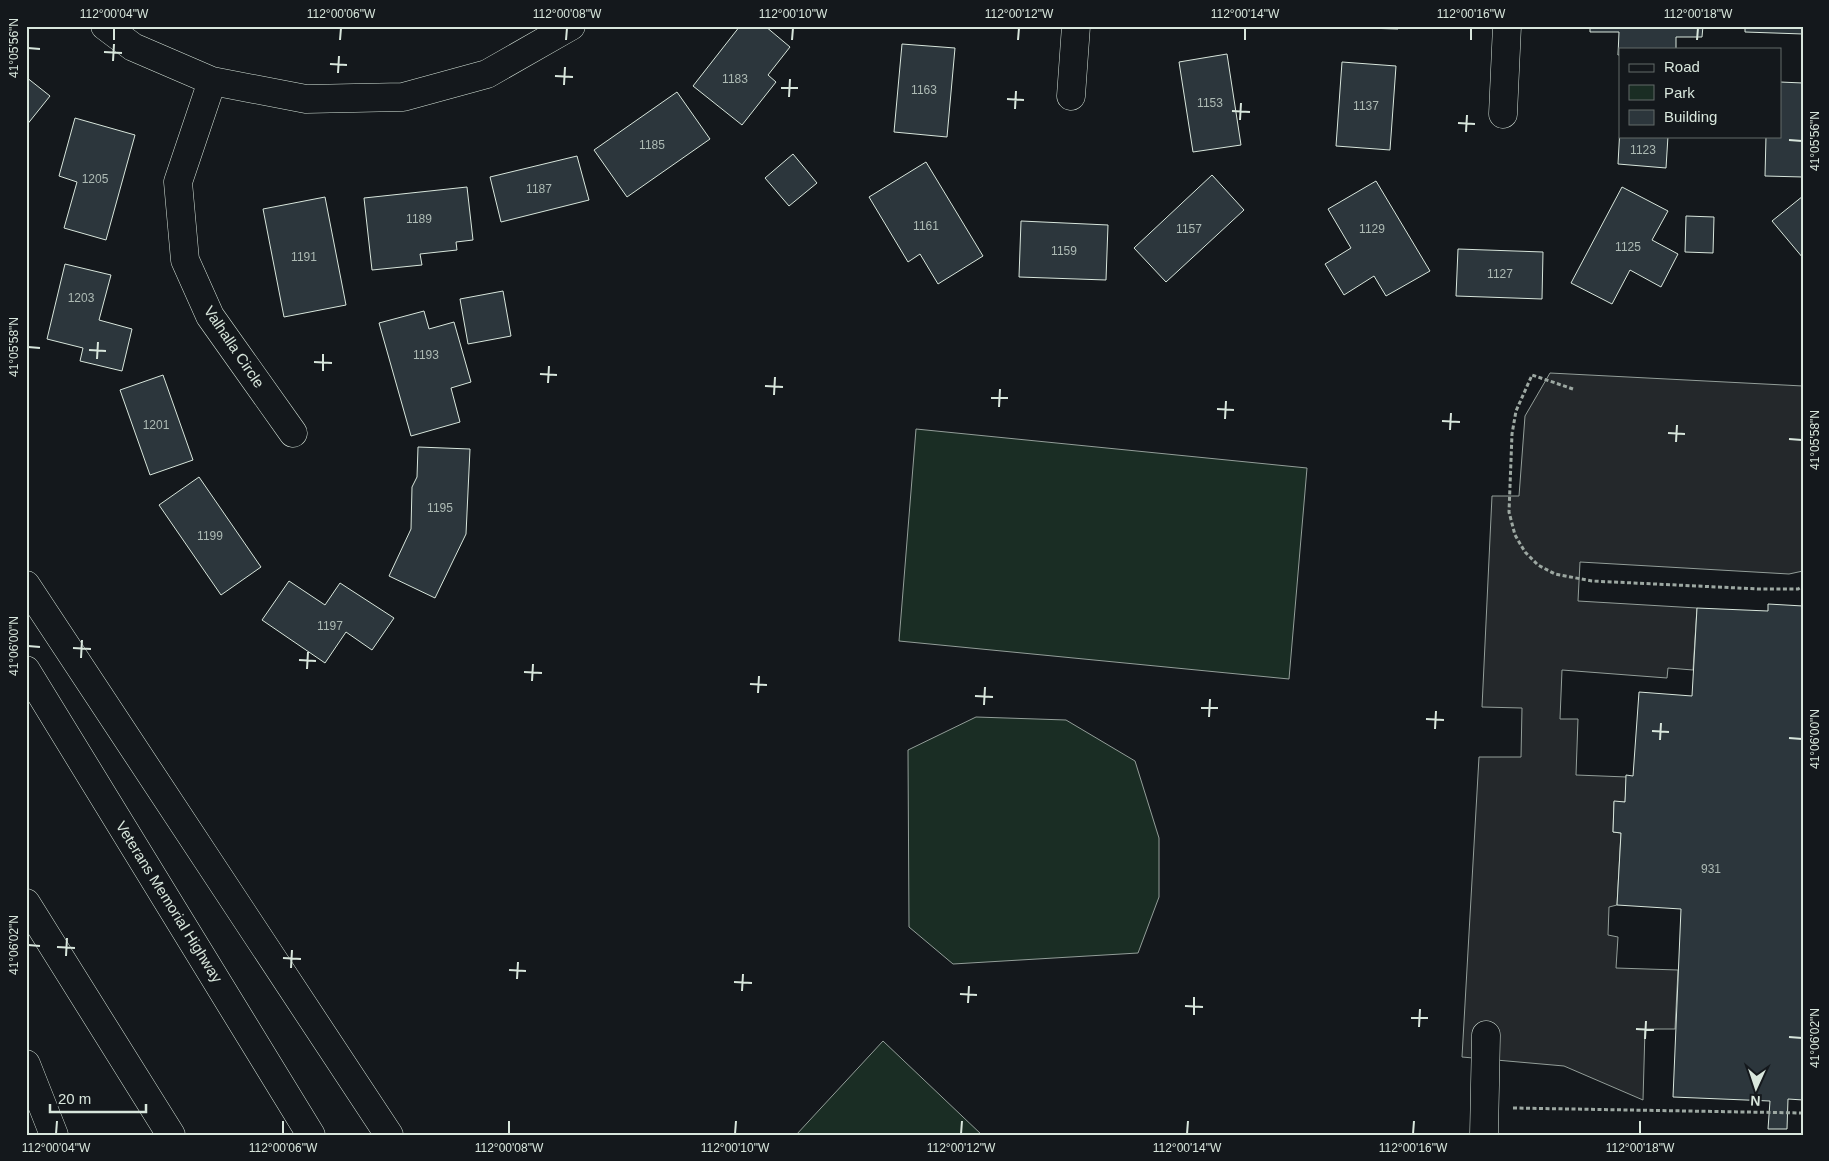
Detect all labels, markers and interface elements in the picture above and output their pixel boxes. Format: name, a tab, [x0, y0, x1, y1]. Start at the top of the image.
text: 112°00'04"W	[80, 7, 149, 21]
text: 112°00'06"W	[307, 7, 376, 21]
text: 112°00'08"W	[533, 7, 602, 21]
text: 112°00'10"W	[759, 7, 828, 21]
text: 112°00'12"W	[985, 7, 1054, 21]
text: 112°00'14"W	[1211, 7, 1280, 21]
text: 112°00'16"W	[1437, 7, 1506, 21]
text: 112°00'18"W	[1664, 7, 1733, 21]
text: 41°05'56"N	[7, 18, 21, 78]
legend	[1619, 48, 1782, 138]
text: Road	[1664, 58, 1700, 75]
house number: 1183	[722, 72, 748, 86]
house number: 1163	[911, 83, 937, 97]
text: Park	[1664, 84, 1695, 101]
house number: 1153	[1197, 96, 1223, 110]
house number: 1137	[1353, 99, 1379, 113]
text: Building	[1664, 108, 1717, 125]
text: 41°05'56"N	[1808, 111, 1822, 171]
house number: 1185	[639, 138, 665, 152]
house number: 1123	[1630, 143, 1656, 157]
house number: 1205	[82, 172, 109, 186]
house number: 1187	[526, 182, 552, 196]
house number: 1189	[406, 212, 432, 226]
house number: 1161	[913, 219, 939, 233]
house number: 1157	[1176, 222, 1202, 236]
house number: 1129	[1359, 222, 1385, 236]
house number: 1125	[1615, 240, 1641, 254]
house number: 1159	[1051, 244, 1077, 258]
house number: 1191	[291, 250, 317, 264]
house number: 1127	[1487, 267, 1513, 281]
house number: 1203	[68, 291, 95, 305]
street label: Valhalla Circle	[201, 303, 268, 391]
text: 41°05'58"N	[7, 317, 21, 377]
house number: 1193	[413, 348, 439, 362]
text: 41°05'58"N	[1808, 410, 1822, 470]
house number: 1201	[143, 418, 170, 432]
house number: 1195	[427, 501, 453, 515]
house number: 1199	[197, 529, 223, 543]
text: 41°06'00"N	[7, 616, 21, 676]
house number: 1197	[317, 619, 343, 633]
text: 41°06'00"N	[1808, 709, 1822, 769]
street label: Veterans Memorial Highway	[113, 818, 226, 986]
house number: 931	[1701, 862, 1721, 876]
text: 41°06'02"N	[7, 915, 21, 975]
text: 41°06'02"N	[1808, 1008, 1822, 1068]
north arrow	[1732, 1064, 1782, 1114]
scale bar	[50, 1081, 146, 1113]
text: 20 m	[58, 1090, 91, 1107]
text: N	[1750, 1093, 1761, 1109]
text: 112°00'04"W	[22, 1141, 91, 1155]
text: 112°00'06"W	[249, 1141, 318, 1155]
text: 112°00'08"W	[475, 1141, 544, 1155]
text: 112°00'10"W	[701, 1141, 770, 1155]
text: 112°00'12"W	[927, 1141, 996, 1155]
text: 112°00'14"W	[1153, 1141, 1222, 1155]
text: 112°00'16"W	[1379, 1141, 1448, 1155]
text: 112°00'18"W	[1606, 1141, 1675, 1155]

